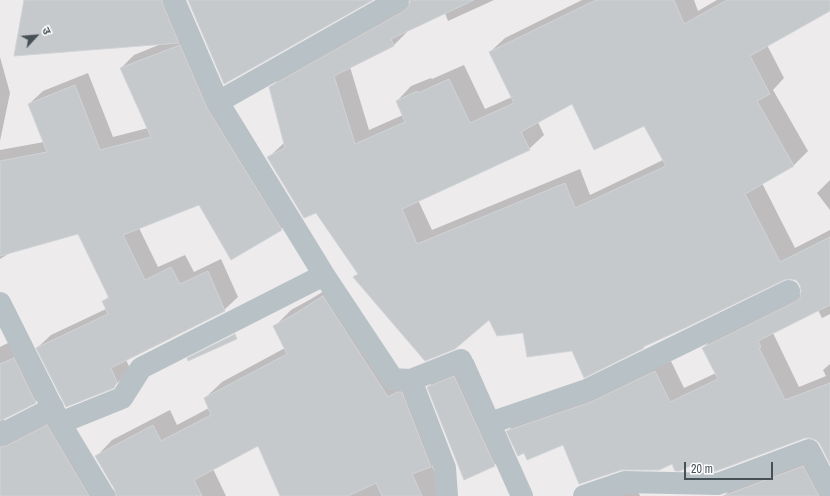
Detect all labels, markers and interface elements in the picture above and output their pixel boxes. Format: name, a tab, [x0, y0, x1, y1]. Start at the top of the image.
north arrow	[16, 16, 56, 56]
text: उ	[39, 25, 54, 37]
scale bar	[686, 454, 775, 480]
text: 20 m	[691, 461, 713, 477]

